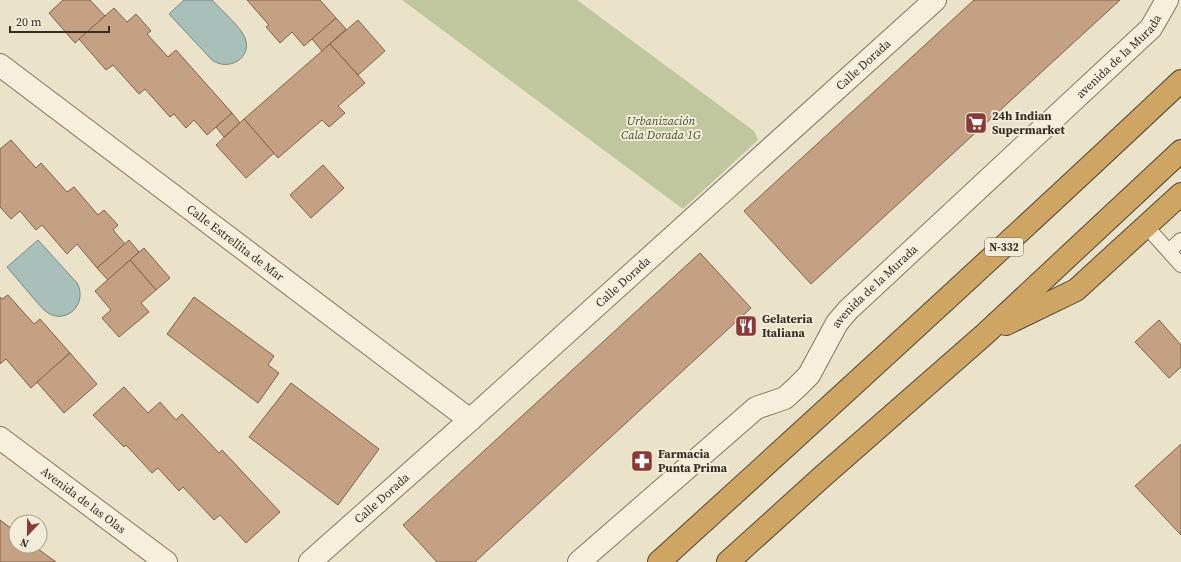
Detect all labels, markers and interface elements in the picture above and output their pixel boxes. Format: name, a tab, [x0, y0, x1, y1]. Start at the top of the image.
scale bar	[10, 8, 109, 34]
street label: avenida de la Murada	[1073, 11, 1166, 102]
text: 20 m	[16, 14, 42, 30]
street label: Calle Dorada	[832, 35, 895, 94]
place label: 24h Indian Supermarket	[992, 108, 1065, 138]
supermarket icon: 24h Indian Supermarket	[963, 110, 989, 136]
park label: Urbanización Cala Dorada 1G	[621, 113, 701, 143]
street label: Calle Estrellita de Mar	[183, 201, 287, 285]
road number: N-332	[985, 238, 1023, 256]
street label: avenida de la Murada	[828, 241, 922, 331]
street label: Calle Dorada	[592, 252, 654, 311]
place label: Gelateria Italiana	[762, 311, 813, 341]
restaurant icon: Gelateria Italiana	[733, 313, 759, 339]
place label: Farmacia Punta Prima	[658, 446, 728, 476]
pharmacy icon: Farmacia Punta Prima	[629, 448, 655, 474]
street label: Avenida de las Olas	[38, 463, 129, 537]
street label: Calle Dorada	[351, 469, 413, 527]
north arrow	[8, 514, 48, 554]
text: N	[18, 534, 31, 551]

